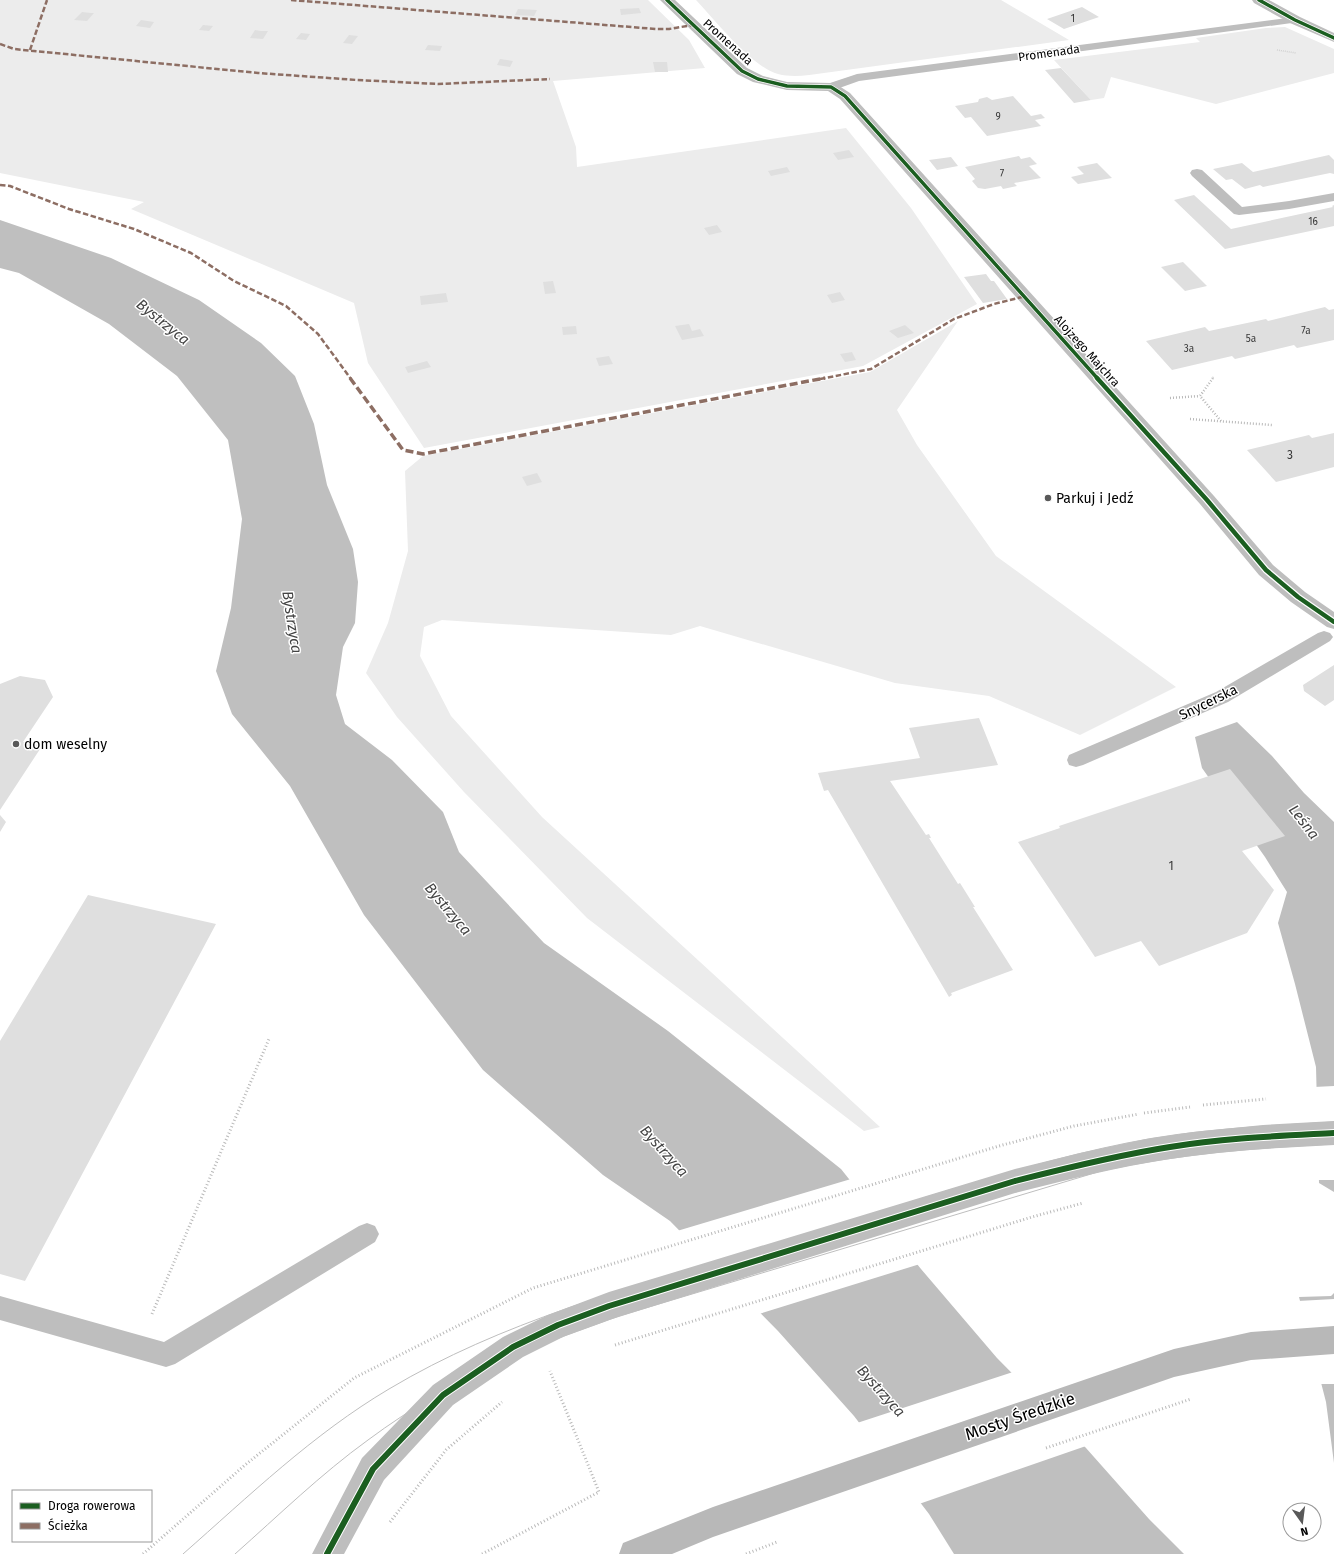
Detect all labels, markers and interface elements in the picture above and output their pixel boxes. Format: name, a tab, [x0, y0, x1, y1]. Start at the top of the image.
house number: 1	[1071, 13, 1075, 25]
street label: Promenada	[700, 16, 756, 68]
street label: Promenada	[1017, 42, 1081, 64]
house number: 9	[995, 111, 1001, 123]
house number: 7	[1000, 168, 1005, 180]
house number: 16	[1308, 216, 1318, 228]
water label: Bystrzyca	[133, 295, 193, 349]
street label: Alojzego Majchra	[1051, 312, 1123, 390]
house number: 7a	[1301, 325, 1311, 337]
house number: 5a	[1246, 333, 1256, 345]
house number: 3a	[1184, 343, 1194, 355]
house number: 3	[1287, 448, 1293, 462]
place label: Parkuj i Jedź	[1056, 490, 1133, 507]
marker: Parkuj i Jedź	[1043, 493, 1053, 503]
water label: Bystrzyca	[278, 589, 306, 655]
street label: Snycerska	[1176, 681, 1240, 724]
place label: dom weselny	[24, 736, 107, 753]
marker: dom weselny	[11, 739, 21, 749]
water label: Leśna	[1285, 801, 1323, 843]
house number: 1	[1168, 859, 1174, 873]
water label: Bystrzyca	[421, 879, 475, 939]
water label: Bystrzyca	[636, 1122, 692, 1180]
water label: Bystrzyca	[853, 1362, 909, 1420]
street label: Mosty Średzkie	[962, 1388, 1078, 1445]
legend	[12, 1490, 152, 1542]
text: Droga rowerowa	[48, 1499, 135, 1513]
north arrow	[1282, 1502, 1322, 1542]
text: Ścieżka	[48, 1518, 88, 1533]
text: N	[1299, 1524, 1309, 1538]

